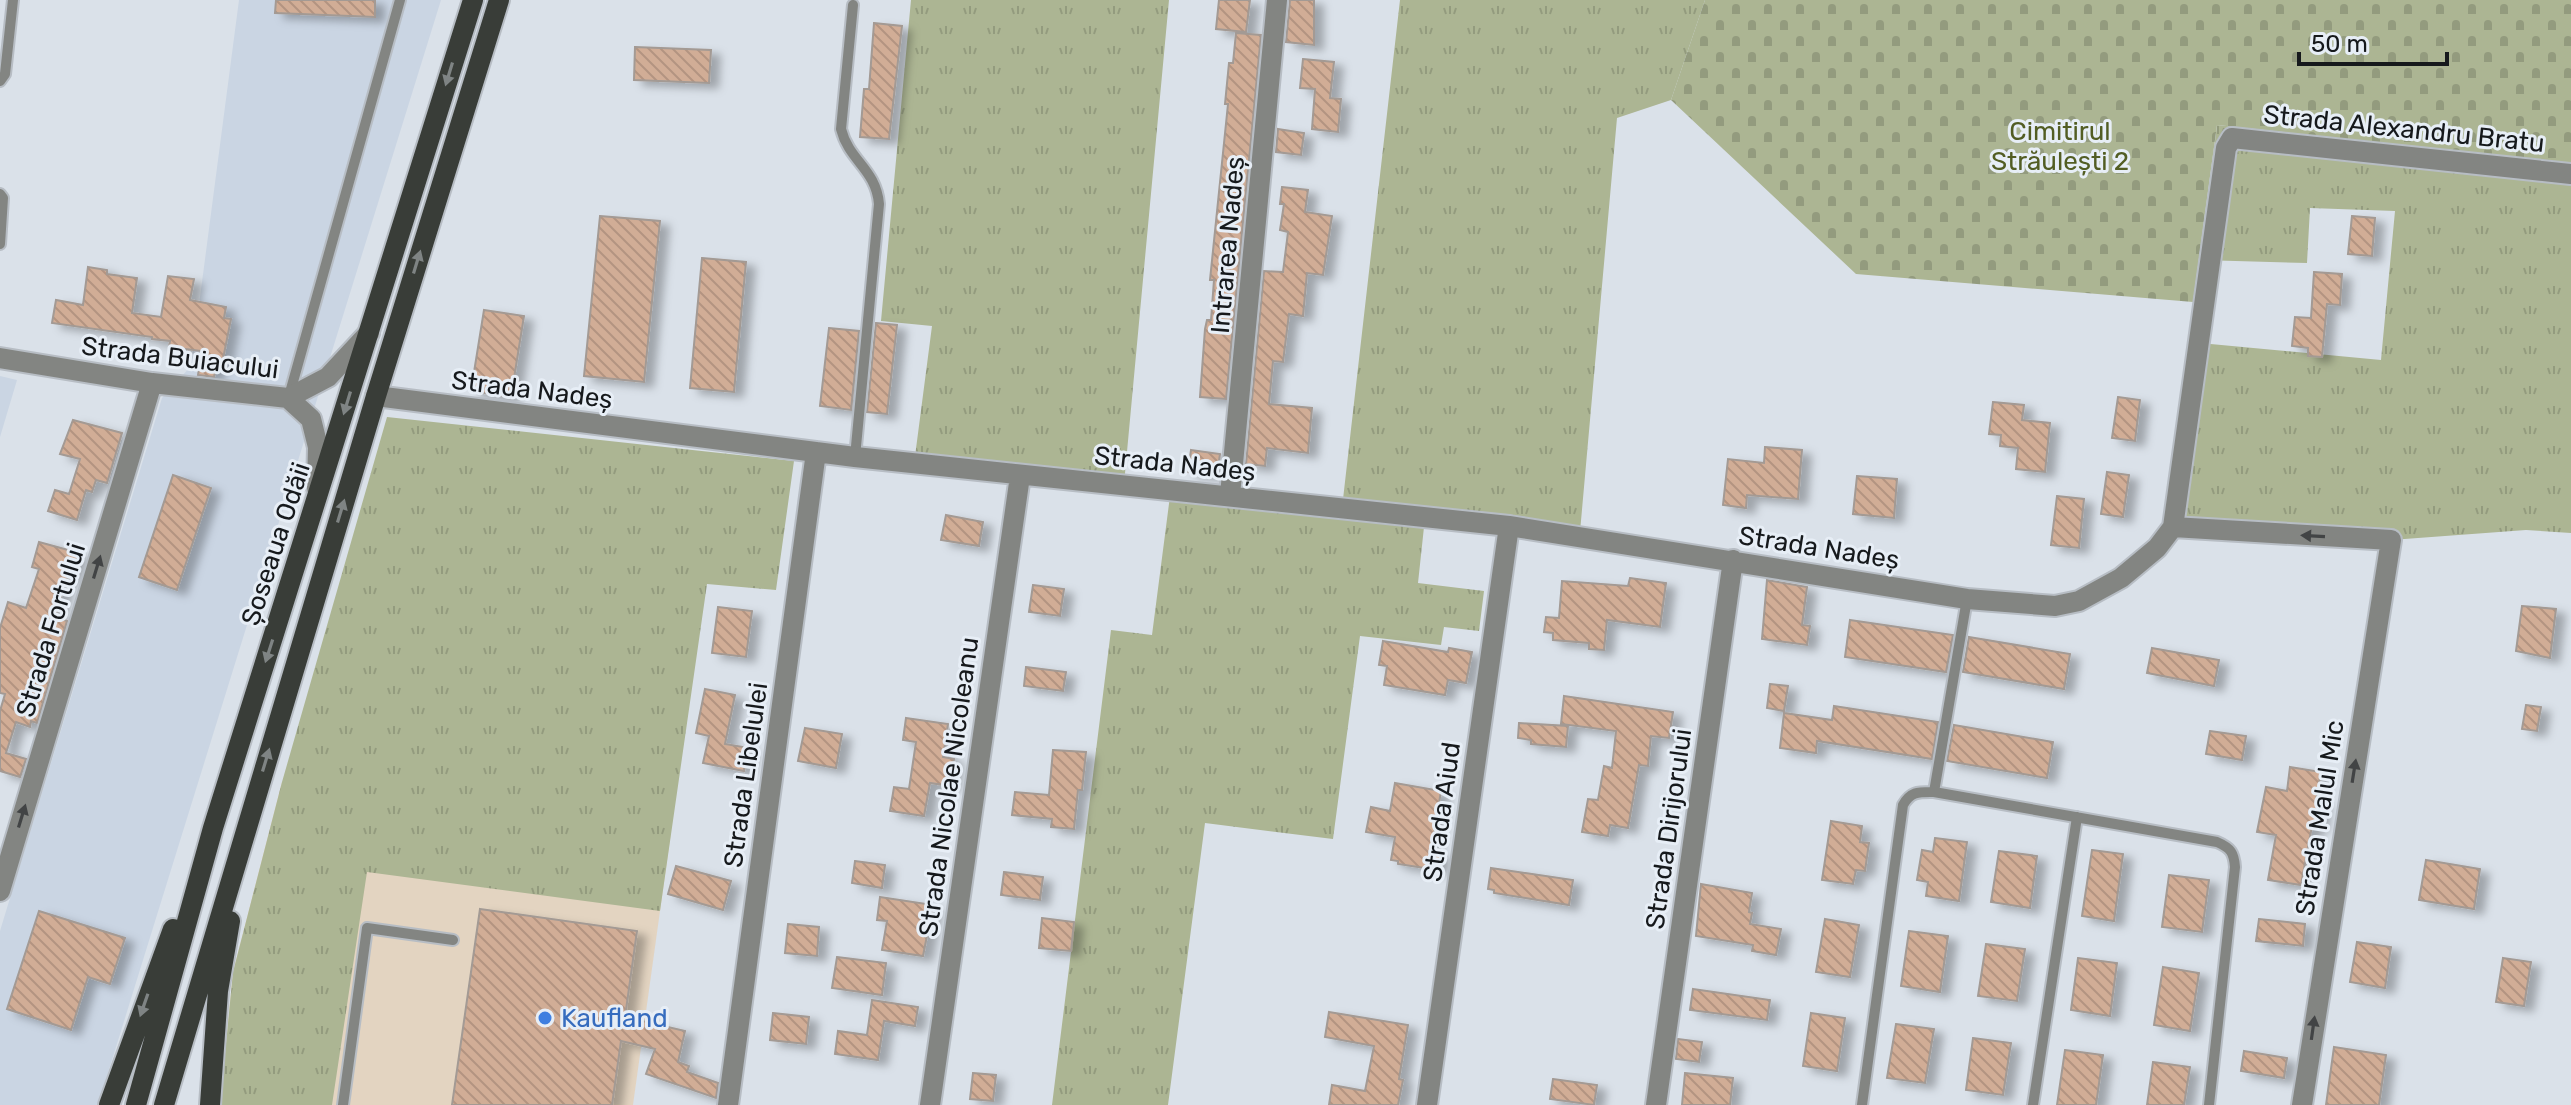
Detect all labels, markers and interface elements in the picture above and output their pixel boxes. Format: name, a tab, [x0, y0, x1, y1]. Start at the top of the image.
scale bar	[2299, 16, 2447, 66]
text: 50 m	[2311, 30, 2368, 58]
one-way arrow	[443, 63, 455, 87]
street label: Strada Alexandru Bratu	[2262, 99, 2546, 159]
park label: Cimitirul Străulești 2	[1991, 116, 2129, 177]
street label: Intrarea Nadeș	[1205, 155, 1251, 335]
one-way arrow	[412, 250, 424, 274]
street label: Strada Buiacului	[80, 331, 280, 385]
street label: Strada Nadeș	[450, 365, 614, 415]
one-way arrow	[341, 391, 353, 415]
street label: Strada Nadeș	[1093, 440, 1257, 488]
street label: Șoseaua Odăii	[235, 459, 317, 629]
one-way arrow	[335, 499, 348, 523]
street label: Strada Nadeș	[1736, 520, 1902, 576]
one-way arrow	[2300, 529, 2325, 542]
street label: Strada Fortului	[10, 539, 92, 721]
one-way arrow	[91, 555, 104, 579]
street label: Strada Nicolae Nicoleanu	[913, 635, 985, 939]
one-way arrow	[262, 639, 275, 663]
street label: Strada Libelulei	[718, 680, 774, 870]
street label: Strada Malul Mic	[2289, 718, 2351, 918]
street label: Strada Dirijorului	[1640, 727, 1698, 931]
street label: Strada Aiud	[1417, 740, 1467, 884]
one-way arrow	[260, 747, 273, 771]
one-way arrow	[2348, 758, 2360, 783]
one-way arrow	[16, 804, 29, 828]
one-way arrow	[137, 993, 149, 1017]
place label: Kaufland	[561, 1003, 668, 1034]
marker: Kaufland	[536, 1009, 554, 1027]
one-way arrow	[2308, 1015, 2320, 1040]

